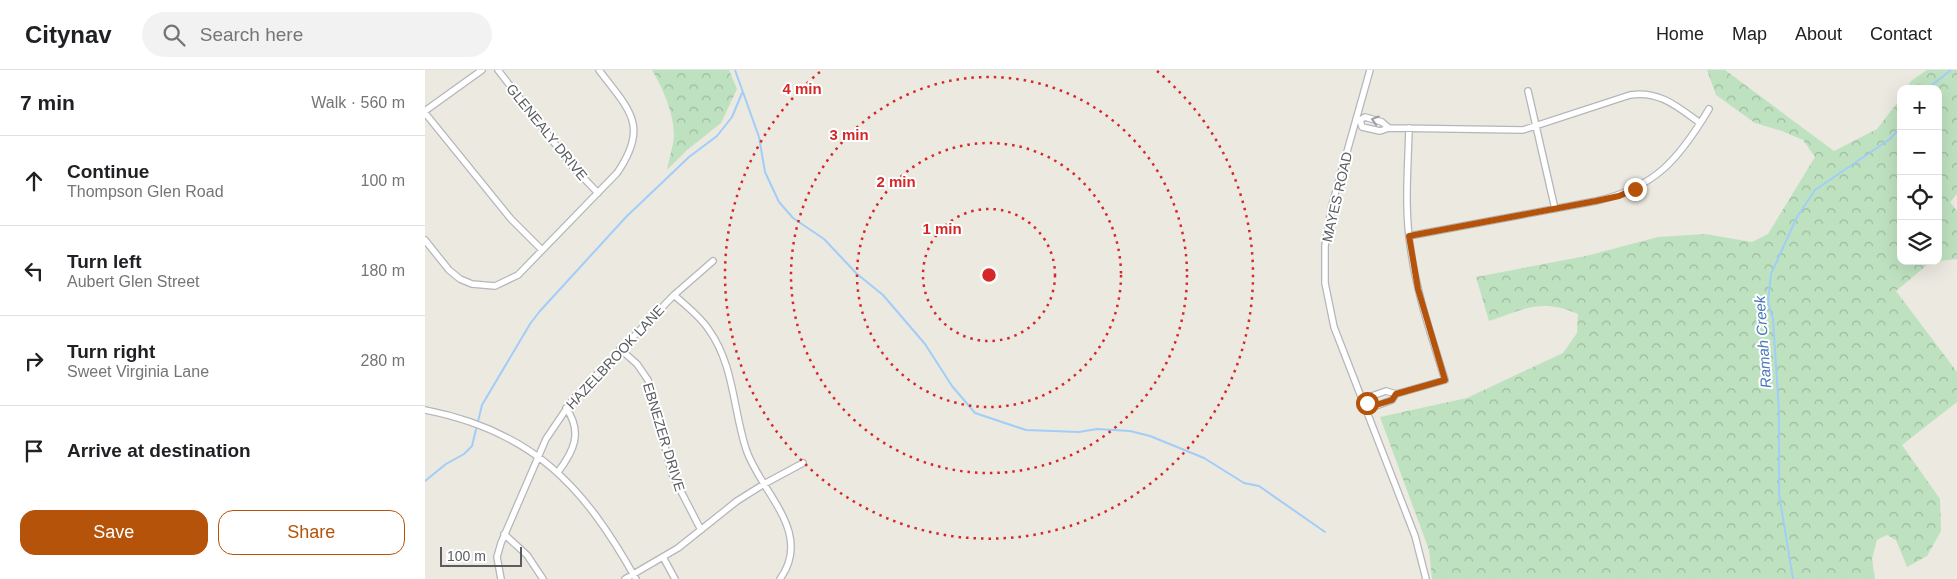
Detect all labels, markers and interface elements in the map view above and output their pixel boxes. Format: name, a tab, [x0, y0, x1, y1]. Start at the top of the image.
search box	[142, 12, 492, 57]
text: Citynav	[25, 21, 112, 48]
icon: search	[160, 21, 188, 49]
text: Search here	[200, 24, 303, 45]
text: Home	[1656, 24, 1704, 44]
text: Map	[1732, 24, 1767, 44]
text: About	[1795, 24, 1842, 44]
text: Contact	[1870, 24, 1932, 44]
text: 4 min	[782, 80, 822, 97]
street label: GLENEALY DRIVE	[503, 81, 591, 183]
map controls	[1897, 85, 1942, 265]
button: +	[1897, 85, 1942, 130]
text: 7 min	[20, 91, 75, 114]
text: Walk · 560 m	[311, 94, 405, 111]
one-way arrow	[1371, 115, 1380, 125]
text: 3 min	[829, 126, 869, 143]
button: −	[1897, 130, 1942, 175]
street label: MAYES ROAD	[1319, 150, 1355, 244]
text: Continue	[67, 161, 149, 182]
icon: ahead	[20, 167, 48, 195]
text: 100 m	[361, 172, 405, 189]
text: 2 min	[876, 173, 916, 190]
button: locate	[1897, 175, 1942, 220]
route end	[1624, 178, 1647, 201]
text: Thompson Glen Road	[67, 183, 224, 200]
text: 1 min	[922, 220, 962, 237]
button: layers	[1897, 220, 1942, 265]
text: Turn left	[67, 251, 142, 272]
icon: left	[20, 257, 48, 285]
text: 180 m	[361, 262, 405, 279]
centre of rings	[980, 266, 998, 284]
text: Aubert Glen Street	[67, 273, 200, 290]
water label: Ramah Creek	[1751, 294, 1774, 389]
street label: HAZELBROOK LANE	[563, 302, 667, 412]
text: Turn right	[67, 341, 155, 362]
icon: right	[20, 347, 48, 375]
text: 280 m	[361, 352, 405, 369]
text: Sweet Virginia Lane	[67, 363, 209, 380]
street label: EBNEZER DRIVE	[640, 381, 688, 493]
route start	[1356, 392, 1379, 415]
icon: arrive	[20, 437, 48, 465]
text: Arrive at destination	[67, 440, 251, 461]
button: Save	[20, 510, 208, 555]
button: Share	[218, 510, 405, 555]
scale bar	[440, 544, 523, 567]
text: 100 m	[447, 548, 486, 564]

